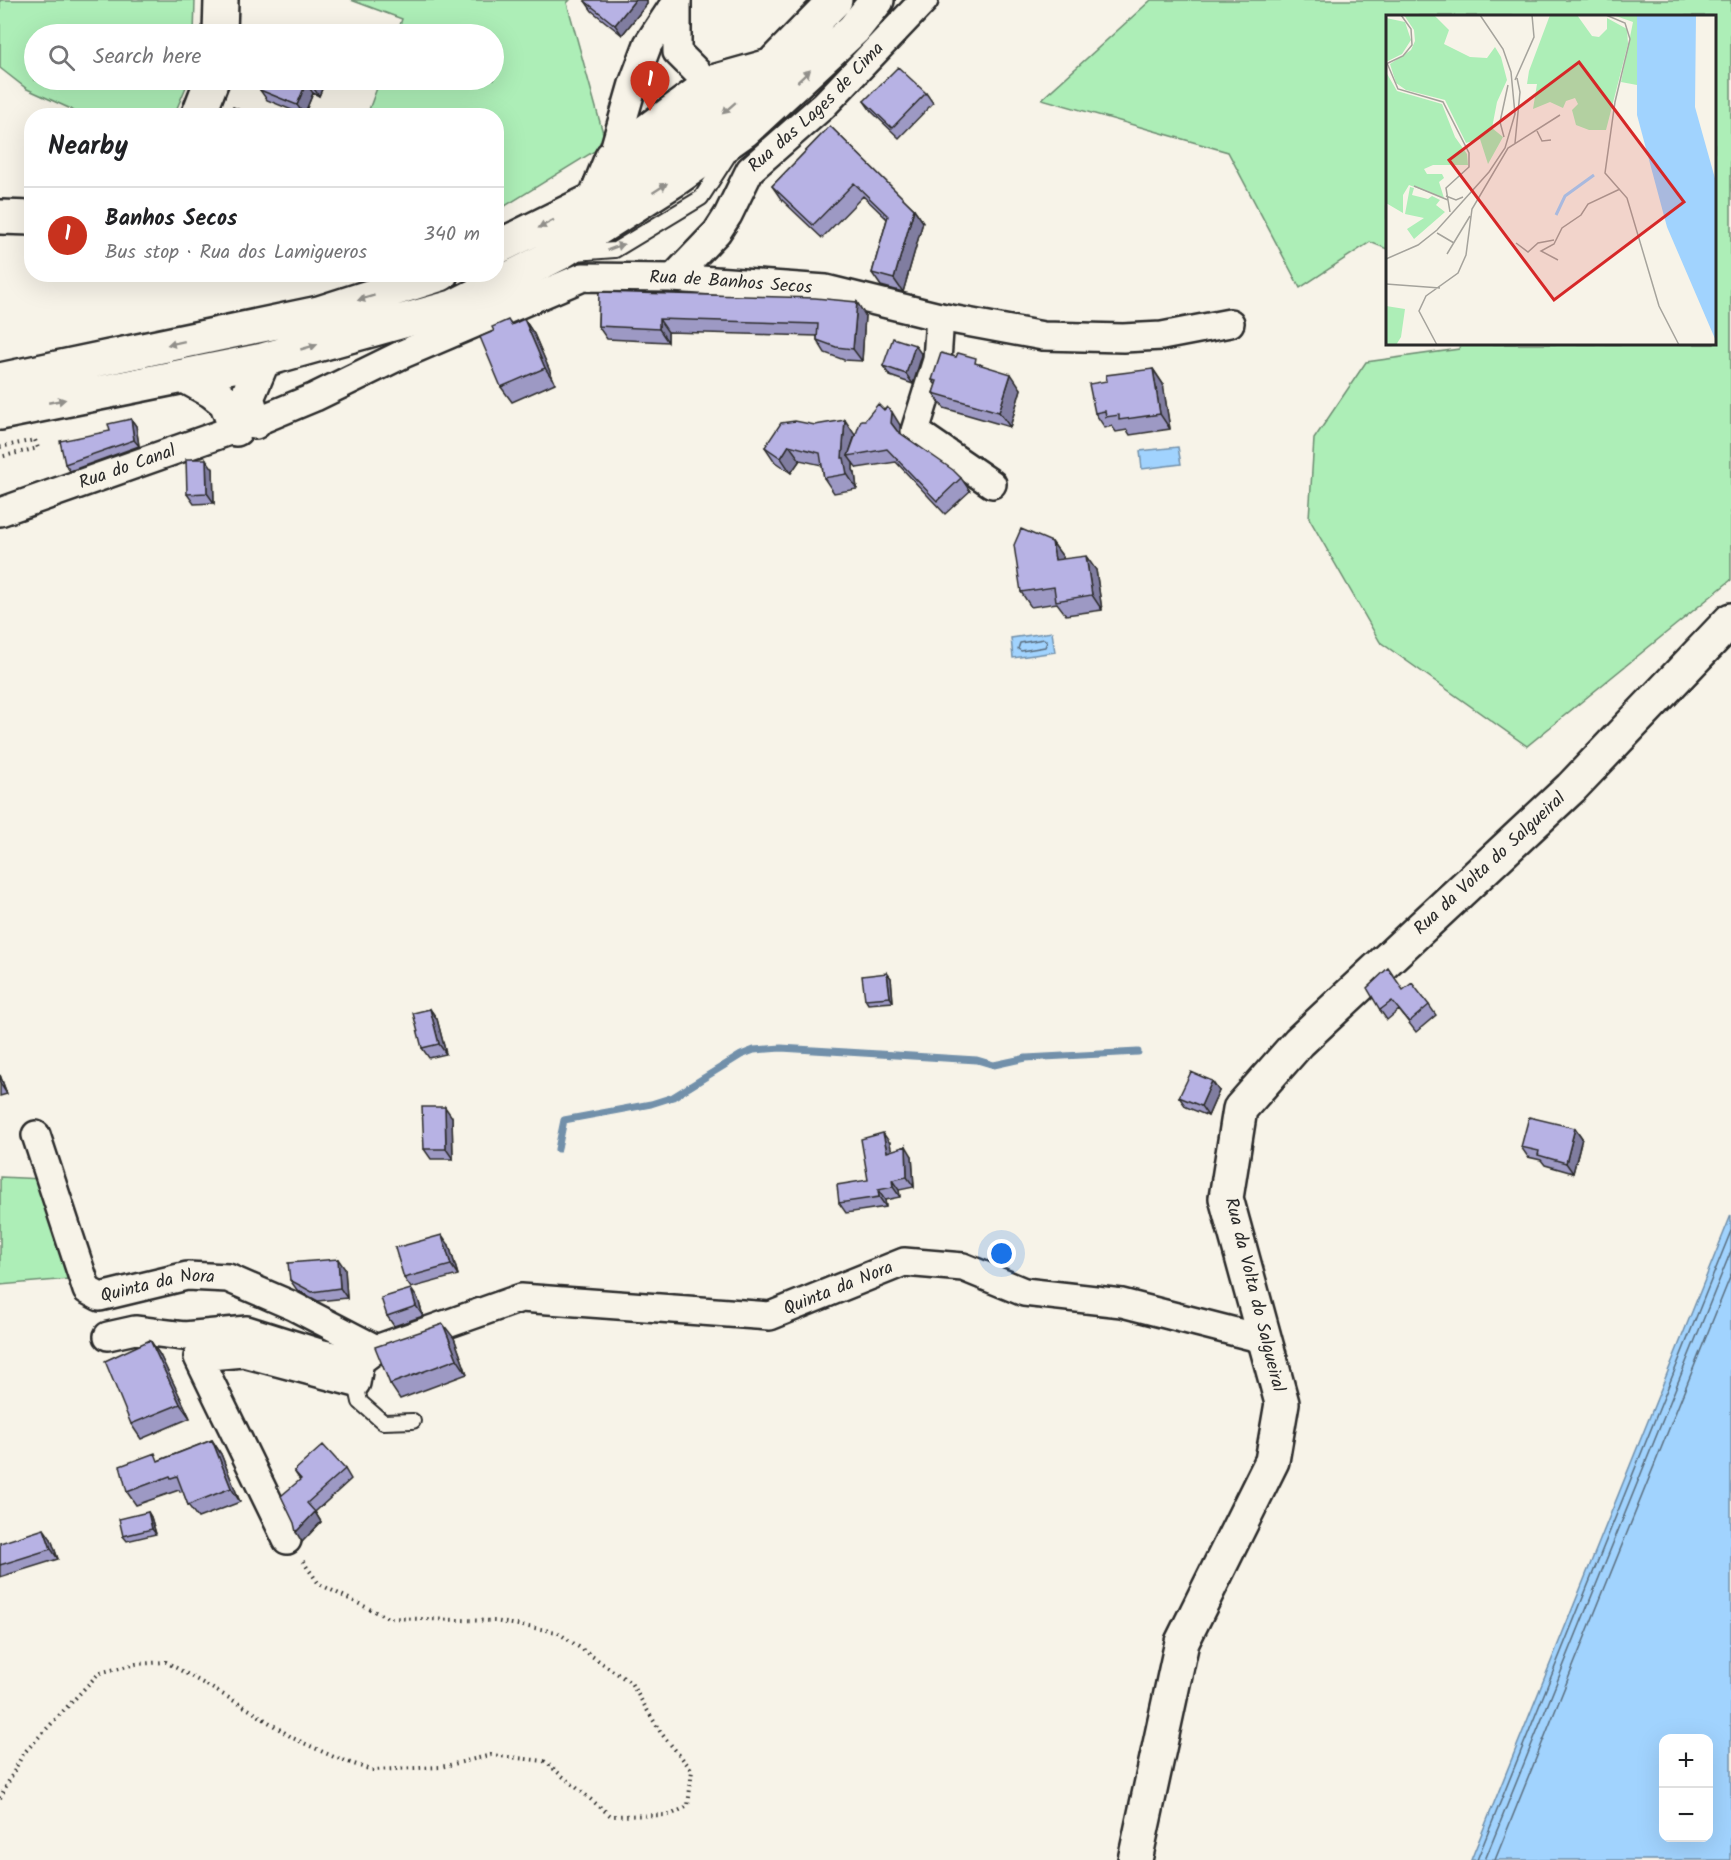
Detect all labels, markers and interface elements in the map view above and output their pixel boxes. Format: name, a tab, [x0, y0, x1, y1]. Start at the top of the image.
inset map	[1386, 15, 1716, 345]
search box	[24, 24, 504, 90]
street label: Rua das Lages de Cima	[741, 36, 891, 180]
text: Search here	[93, 40, 201, 75]
icon: search	[45, 41, 78, 74]
pin: 1	[630, 62, 670, 111]
one-way arrow	[796, 69, 810, 83]
one-way arrow	[722, 101, 737, 114]
text: Nearby	[48, 126, 128, 168]
one-way arrow	[652, 183, 668, 194]
text: Banhos Secos	[105, 202, 237, 237]
text: 1	[64, 219, 71, 251]
text: 340 m	[424, 219, 480, 251]
one-way arrow	[538, 219, 555, 229]
text: Bus stop · Rua dos Lamigueros	[105, 237, 367, 269]
one-way arrow	[607, 242, 625, 252]
street label: Rua de Banhos Secos	[649, 263, 813, 302]
one-way arrow	[357, 294, 375, 303]
one-way arrow	[166, 339, 185, 348]
one-way arrow	[300, 341, 318, 351]
one-way arrow	[48, 396, 67, 406]
street label: Rua do Canal	[75, 436, 180, 498]
street label: Rua da Volta do Salgueiral	[1407, 785, 1573, 942]
street label: Rua da Volta do Salgueiral	[1216, 1195, 1292, 1396]
your location	[987, 1239, 1016, 1268]
street label: Quinta da Nora	[779, 1253, 898, 1324]
street label: Quinta da Nora	[98, 1261, 215, 1311]
map controls	[1659, 1734, 1713, 1842]
button: +	[1659, 1734, 1713, 1788]
button: −	[1659, 1788, 1713, 1842]

